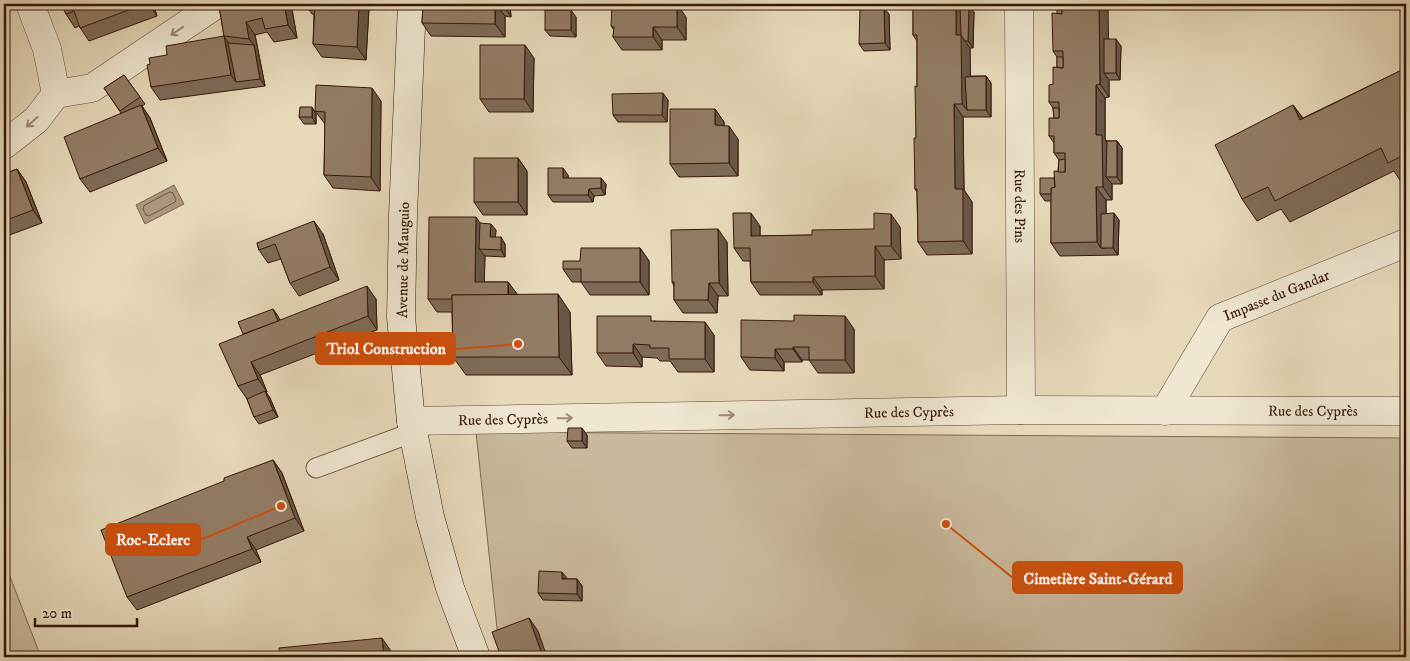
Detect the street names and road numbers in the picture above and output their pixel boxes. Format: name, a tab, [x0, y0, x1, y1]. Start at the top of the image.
street label: Rue des Pins	[1010, 169, 1029, 243]
street label: Avenue de Mauguio	[393, 202, 414, 318]
street label: Impasse du Gandar	[1221, 266, 1333, 326]
street label: Rue des Cyprès	[864, 402, 954, 423]
street label: Rue des Cyprès	[1268, 402, 1358, 421]
street label: Rue des Cyprès	[458, 410, 548, 430]

